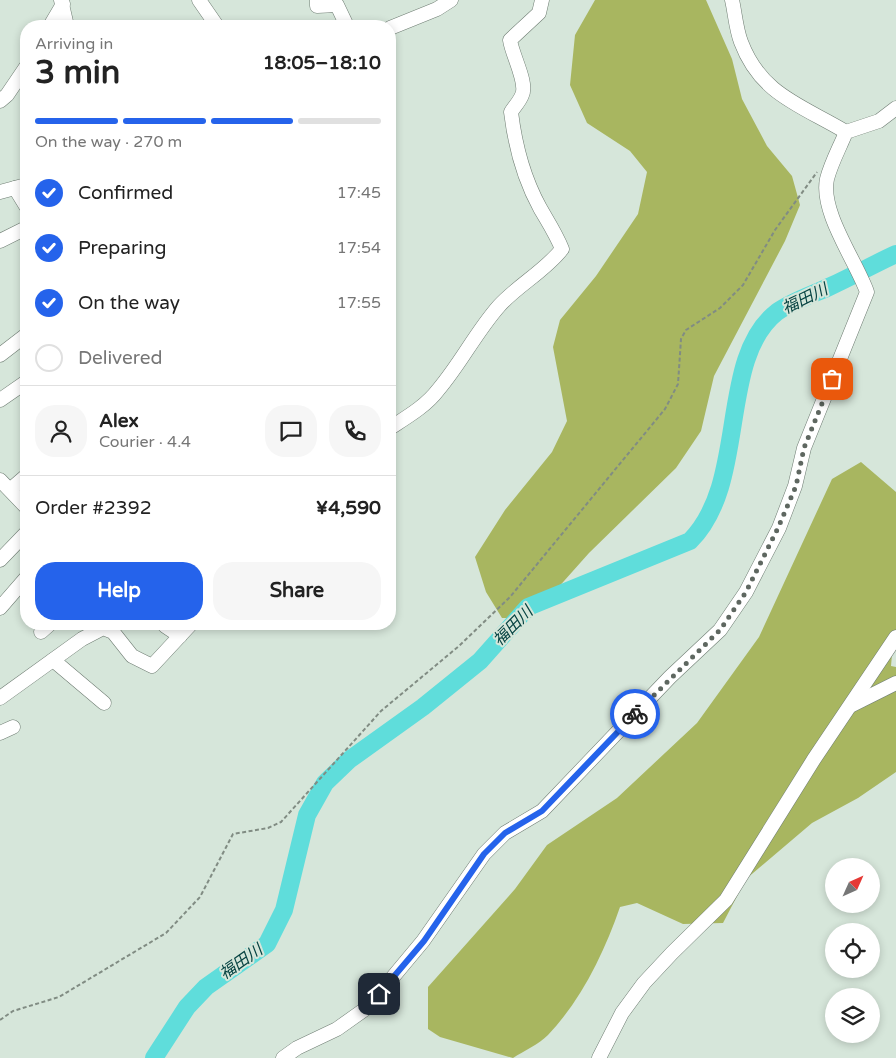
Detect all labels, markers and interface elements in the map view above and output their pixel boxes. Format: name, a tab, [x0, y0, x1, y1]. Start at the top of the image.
text: Arriving in	[35, 34, 113, 54]
text: 18:05–18:10	[263, 52, 381, 74]
text: 3 min	[35, 54, 120, 92]
text: On the way · 270 m	[35, 132, 182, 152]
icon: check	[35, 179, 63, 207]
text: Confirmed	[78, 182, 173, 204]
text: 17:45	[337, 183, 381, 203]
icon: check	[35, 234, 63, 262]
text: Preparing	[78, 237, 167, 259]
text: 17:54	[337, 238, 381, 258]
water label: 福田川	[779, 279, 833, 319]
icon: check	[35, 289, 63, 317]
text: On the way	[78, 292, 180, 314]
text: 17:55	[337, 293, 381, 313]
text: Delivered	[78, 347, 163, 369]
pin	[811, 358, 853, 400]
icon: bag	[818, 365, 846, 393]
button: person	[35, 405, 87, 457]
button: chat	[265, 405, 317, 457]
button: phone	[329, 405, 381, 457]
text: Alex	[99, 410, 139, 432]
text: Courier · 4.4	[99, 432, 191, 452]
text: Order #2392	[35, 497, 152, 519]
text: ¥4,590	[316, 497, 381, 519]
button: Help	[35, 562, 203, 620]
button: Share	[213, 562, 381, 620]
water label: 福田川	[489, 601, 538, 650]
courier	[610, 689, 660, 739]
icon: bike	[621, 700, 649, 728]
north arrow	[825, 858, 880, 912]
map controls	[825, 858, 880, 1043]
button: locate	[825, 923, 880, 978]
water label: 福田川	[216, 939, 268, 984]
pin	[358, 973, 400, 1015]
icon: home	[365, 980, 393, 1008]
button: layers	[825, 988, 880, 1043]

